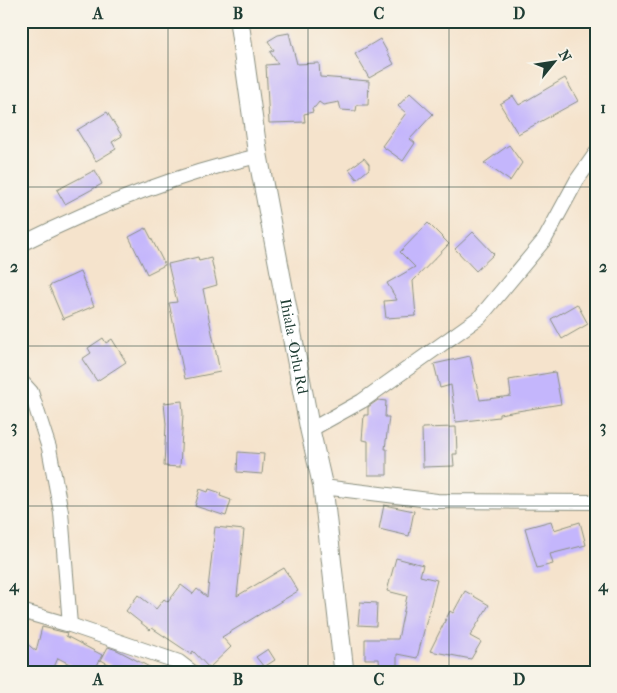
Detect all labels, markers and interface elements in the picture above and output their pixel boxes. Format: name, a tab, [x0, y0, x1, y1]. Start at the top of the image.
text: A	[92, 4, 104, 23]
text: B	[233, 4, 243, 23]
text: C	[374, 4, 385, 23]
text: D	[513, 4, 525, 23]
north arrow	[530, 38, 580, 88]
text: N	[555, 47, 575, 65]
text: 1	[11, 98, 17, 117]
text: 1	[600, 98, 606, 117]
text: 2	[10, 257, 18, 276]
text: 2	[599, 257, 607, 276]
street label: Ihiala -Orlu Rd	[276, 297, 312, 396]
text: 3	[11, 417, 17, 437]
text: 3	[600, 417, 606, 437]
text: 4	[8, 576, 20, 596]
text: 4	[597, 576, 609, 596]
text: A	[92, 670, 104, 689]
text: B	[233, 670, 243, 689]
text: C	[374, 670, 385, 689]
text: D	[513, 670, 525, 689]

